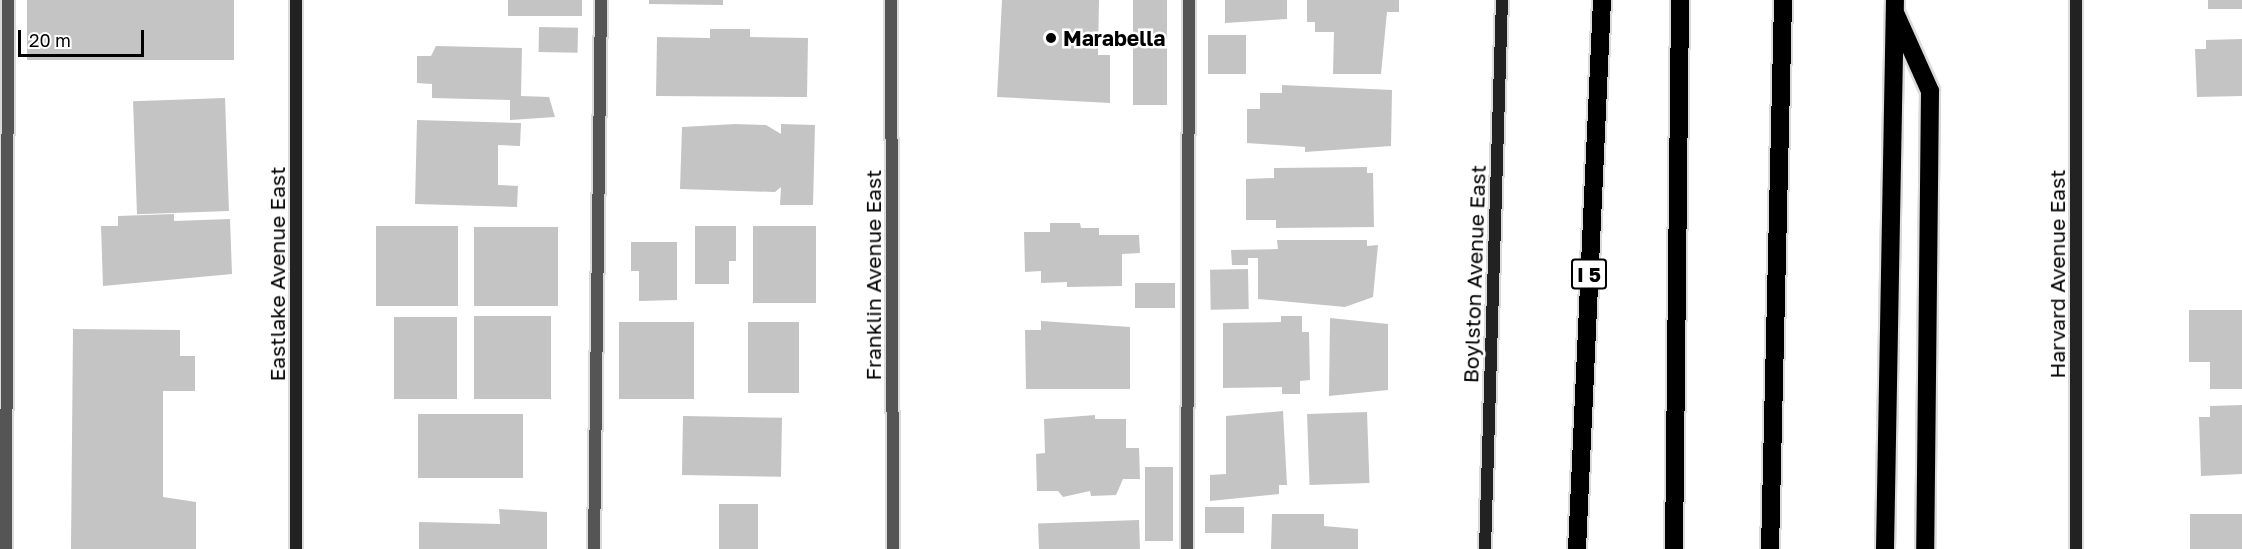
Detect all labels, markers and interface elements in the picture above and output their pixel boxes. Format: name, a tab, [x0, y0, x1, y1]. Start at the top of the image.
scale bar	[21, 18, 147, 56]
place label: Marabella	[1063, 25, 1165, 51]
text: 20 m	[29, 29, 71, 51]
marker: Marabella	[1044, 31, 1058, 45]
street label: Boylston Avenue East	[1458, 164, 1490, 384]
street label: Eastlake Avenue East	[264, 167, 290, 381]
street label: Franklin Avenue East	[860, 169, 886, 381]
street label: Harvard Avenue East	[2044, 169, 2070, 379]
road number: I 5	[1571, 257, 1607, 291]

